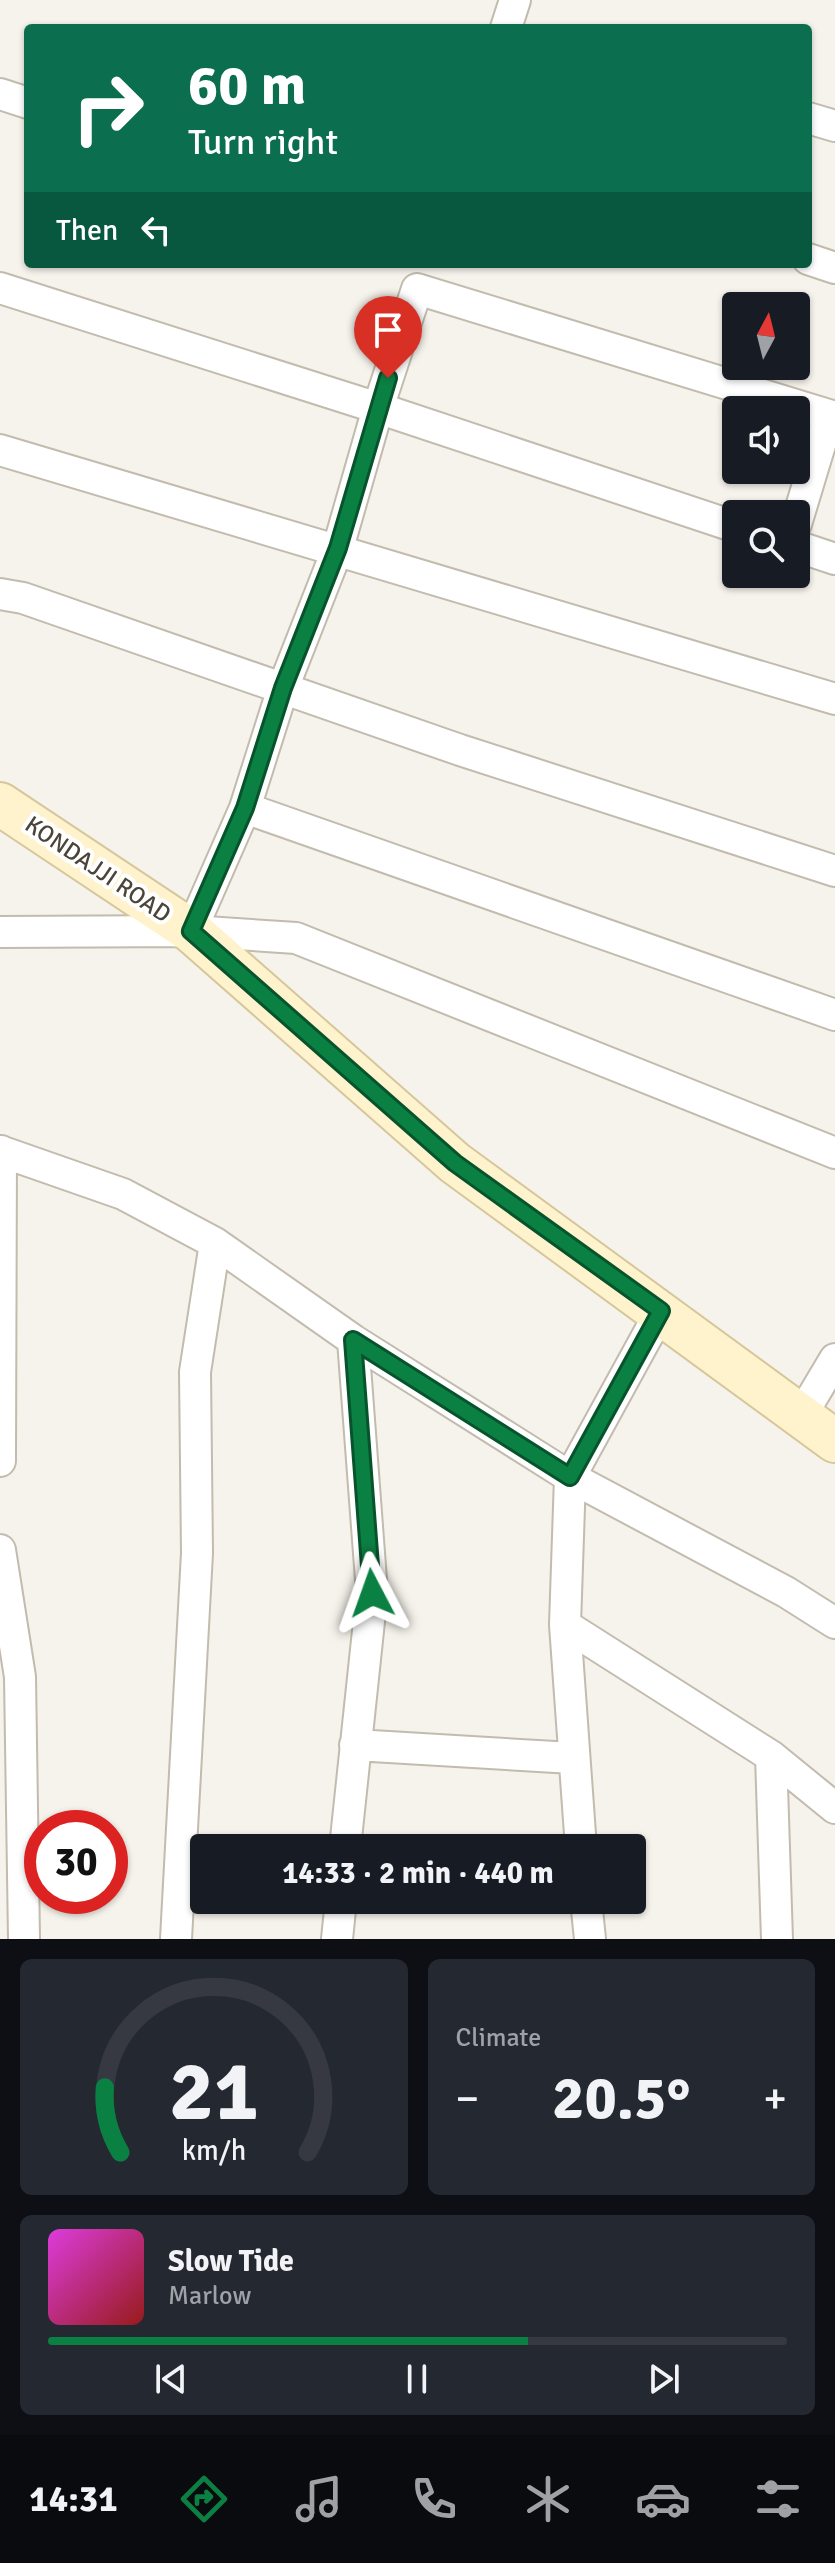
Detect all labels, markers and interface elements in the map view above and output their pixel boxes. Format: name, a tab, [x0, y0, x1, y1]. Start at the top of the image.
text: 60 m	[188, 51, 306, 120]
icon: right	[56, 56, 160, 160]
text: Turn right	[188, 120, 338, 165]
icon: left	[134, 208, 178, 252]
text: Then	[56, 212, 118, 249]
north arrow	[722, 292, 810, 380]
map controls	[722, 292, 810, 588]
pin	[354, 296, 422, 378]
icon: arrive	[366, 308, 410, 352]
button: sound	[722, 396, 810, 484]
button: search	[722, 500, 810, 588]
street label: KONDAJJI ROAD	[19, 809, 177, 929]
position arrow	[330, 1551, 414, 1635]
speed limit sign: 30	[24, 1810, 128, 1914]
text: 14:33 · 2 min · 440 m	[282, 1855, 554, 1892]
text: Climate	[456, 2022, 541, 2054]
text: 21	[169, 2041, 259, 2143]
text: 20.5°	[552, 2062, 690, 2136]
text: −	[456, 2072, 479, 2126]
text: +	[763, 2072, 787, 2126]
text: km/h	[181, 2133, 246, 2168]
text: Slow Tide	[168, 2243, 294, 2280]
text: Marlow	[168, 2280, 251, 2312]
icon: previous	[149, 2357, 193, 2401]
icon: pause	[395, 2357, 439, 2401]
icon: next	[642, 2357, 686, 2401]
icon: directions	[176, 2471, 232, 2527]
icon: music	[291, 2471, 347, 2527]
icon: phone	[406, 2471, 462, 2527]
icon: climate	[520, 2471, 576, 2527]
icon: car	[635, 2471, 691, 2527]
icon: filters	[750, 2471, 806, 2527]
text: 14:31	[29, 2477, 118, 2522]

